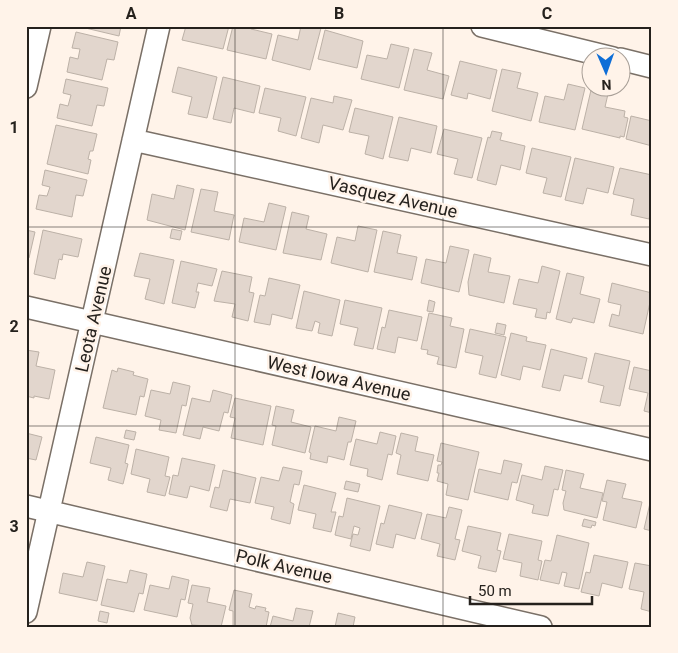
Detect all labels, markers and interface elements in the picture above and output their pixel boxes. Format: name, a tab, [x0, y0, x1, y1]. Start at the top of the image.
text: A	[126, 4, 137, 23]
text: B	[334, 4, 344, 23]
text: C	[542, 4, 552, 23]
north arrow	[580, 48, 630, 98]
text: N	[601, 77, 612, 93]
text: 1	[9, 118, 19, 137]
street label: Vasquez Avenue	[326, 172, 460, 222]
street label: Leota Avenue	[71, 264, 115, 374]
text: 2	[9, 317, 19, 336]
street label: West Iowa Avenue	[265, 351, 413, 405]
text: 3	[9, 517, 19, 536]
street label: Polk Avenue	[234, 545, 334, 587]
scale bar	[470, 573, 593, 605]
text: 50 m	[478, 582, 512, 600]

